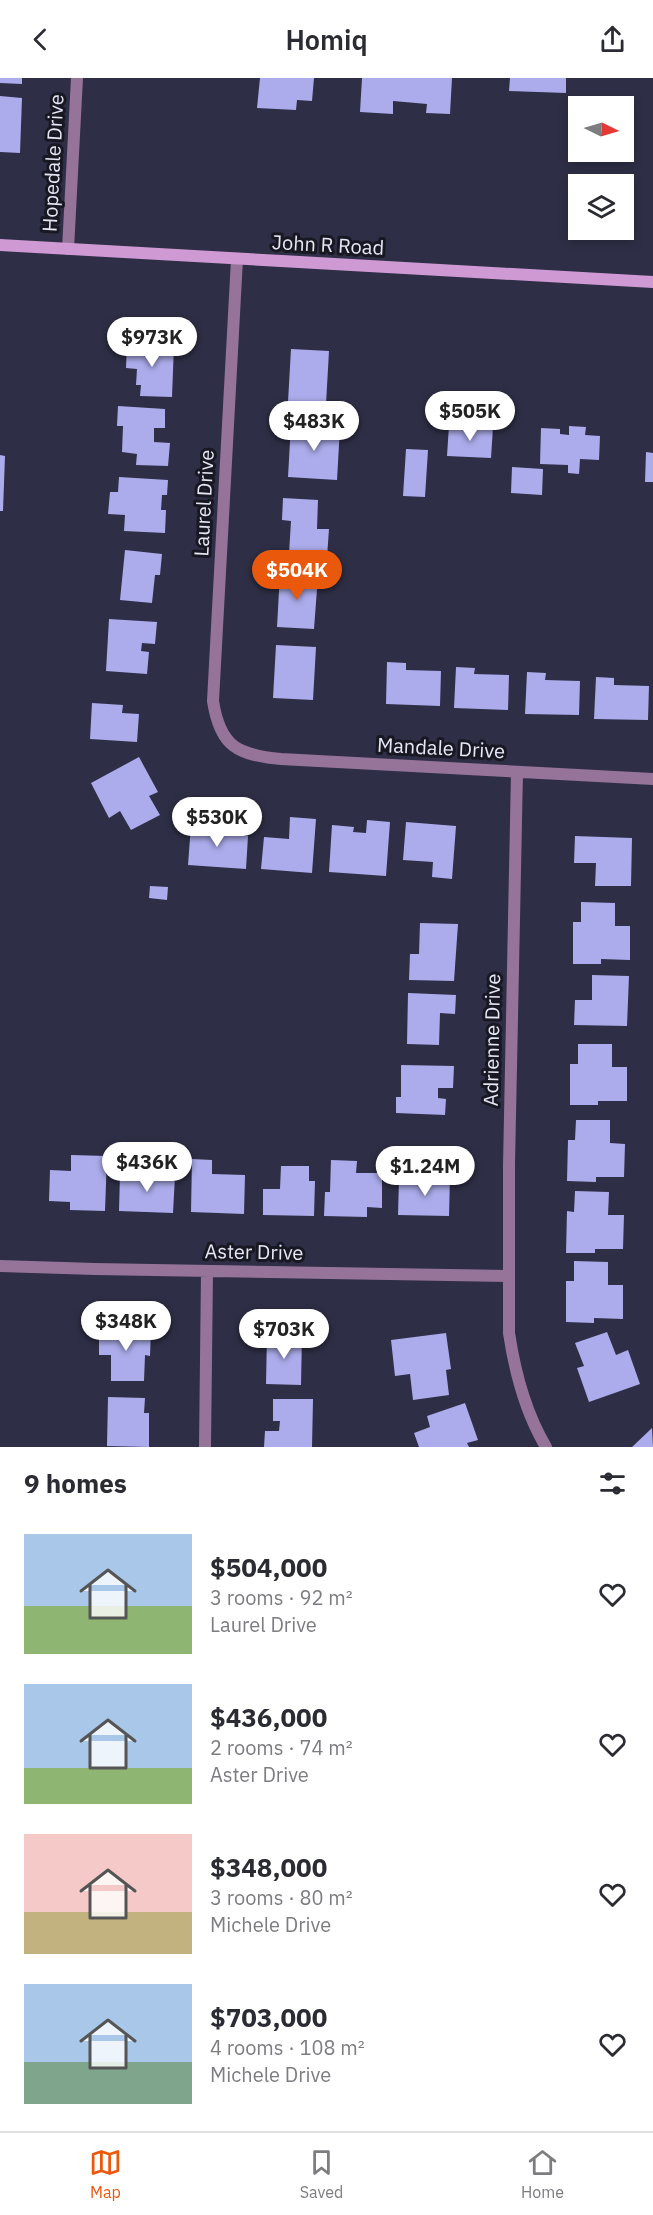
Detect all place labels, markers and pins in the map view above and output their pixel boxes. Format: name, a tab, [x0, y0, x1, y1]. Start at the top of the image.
pin: $973K	[110, 317, 194, 368]
pin: $505K	[428, 391, 512, 442]
pin: $483K	[272, 401, 356, 452]
pin: $504K	[255, 550, 339, 601]
pin: $530K	[175, 797, 259, 848]
pin: $436K	[105, 1142, 189, 1193]
pin: $1.24M	[376, 1146, 474, 1197]
pin: $348K	[84, 1301, 168, 1352]
pin: $703K	[242, 1309, 326, 1360]

